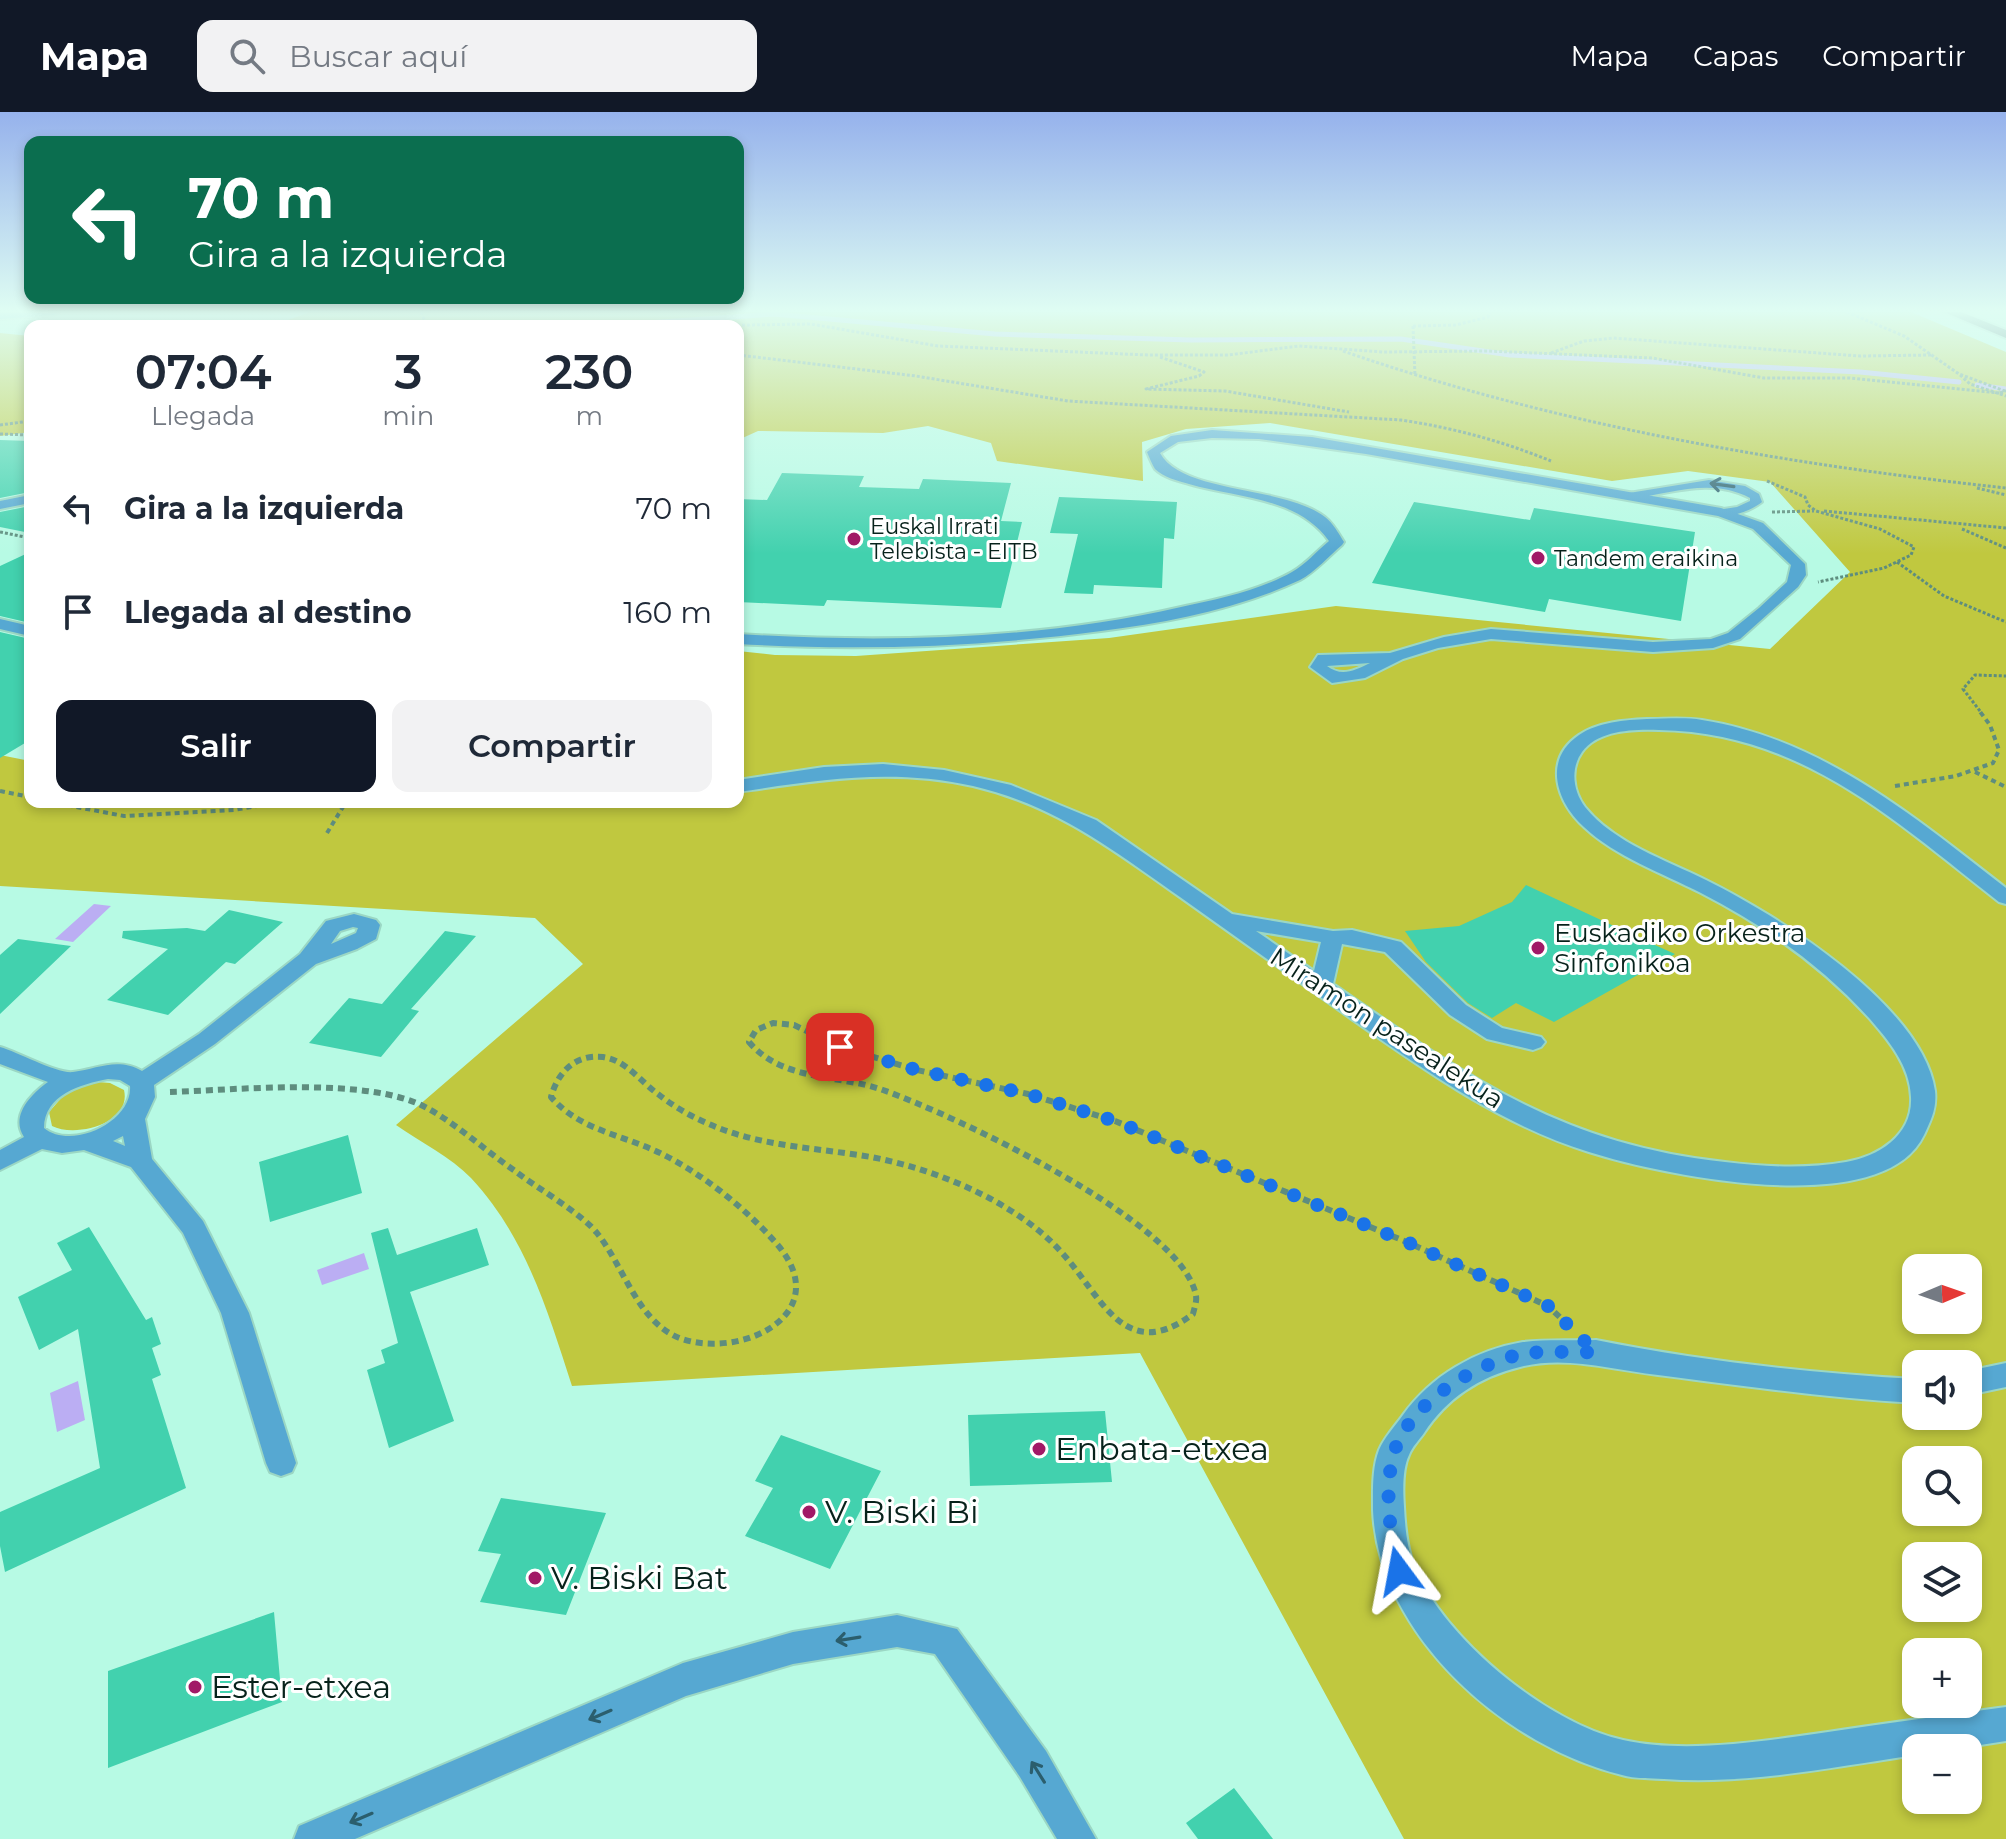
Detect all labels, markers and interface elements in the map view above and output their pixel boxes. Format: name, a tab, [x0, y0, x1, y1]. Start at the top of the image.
search box	[197, 20, 757, 92]
text: Mapa	[40, 33, 149, 80]
icon: search	[225, 34, 269, 78]
text: Buscar aquí	[289, 38, 467, 75]
text: Mapa	[1570, 39, 1649, 73]
text: Capas	[1693, 39, 1778, 73]
text: Compartir	[1822, 39, 1966, 73]
text: 70 m	[188, 164, 334, 232]
icon: left	[56, 168, 160, 272]
text: Gira a la izquierda	[188, 232, 508, 276]
text: 07:04	[135, 343, 272, 401]
text: 3	[394, 343, 422, 401]
text: 230	[545, 343, 633, 401]
text: Llegada	[151, 400, 255, 432]
text: min	[382, 400, 434, 432]
text: m	[575, 400, 603, 432]
one-way arrow	[1710, 477, 1736, 492]
icon: left	[56, 486, 100, 530]
text: Gira a la izquierda	[124, 490, 404, 527]
text: 70 m	[635, 490, 712, 527]
place label: Euskal Irrati Telebista - EITB	[870, 513, 1037, 565]
marker: Euskal Irrati Telebista - EITB	[845, 530, 863, 548]
place label: Tandem eraikina	[1554, 545, 1738, 572]
marker: Tandem eraikina	[1529, 549, 1547, 567]
icon: arrive	[56, 590, 100, 634]
text: Llegada al destino	[124, 594, 412, 631]
text: 160 m	[623, 594, 712, 631]
button: Salir	[56, 700, 376, 792]
button: Compartir	[392, 700, 712, 792]
place label: Euskadiko Orkestra Sinfonikoa	[1554, 917, 1805, 979]
marker: Euskadiko Orkestra Sinfonikoa	[1529, 939, 1547, 957]
street label: Miramon pasealekua	[1264, 941, 1510, 1115]
pin	[806, 1013, 874, 1081]
icon: arrive	[818, 1025, 862, 1069]
north arrow	[1902, 1254, 1982, 1334]
map controls	[1902, 1254, 1982, 1814]
button: sound	[1902, 1350, 1982, 1430]
place label: Enbata-etxea	[1055, 1429, 1269, 1468]
marker: Enbata-etxea	[1030, 1440, 1048, 1458]
button: search	[1902, 1446, 1982, 1526]
place label: V. Biski Bi	[825, 1492, 979, 1531]
marker: V. Biski Bi	[800, 1503, 818, 1521]
position arrow	[1357, 1529, 1441, 1613]
button: layers	[1902, 1542, 1982, 1622]
place label: V. Biski Bat	[551, 1558, 728, 1597]
marker: V. Biski Bat	[526, 1569, 544, 1587]
one-way arrow	[836, 1632, 861, 1647]
button: +	[1902, 1638, 1982, 1718]
place label: Ester-etxea	[211, 1667, 391, 1706]
marker: Ester-etxea	[186, 1678, 204, 1696]
one-way arrow	[589, 1709, 613, 1724]
button: −	[1902, 1734, 1982, 1814]
one-way arrow	[1030, 1761, 1046, 1784]
one-way arrow	[350, 1811, 374, 1826]

